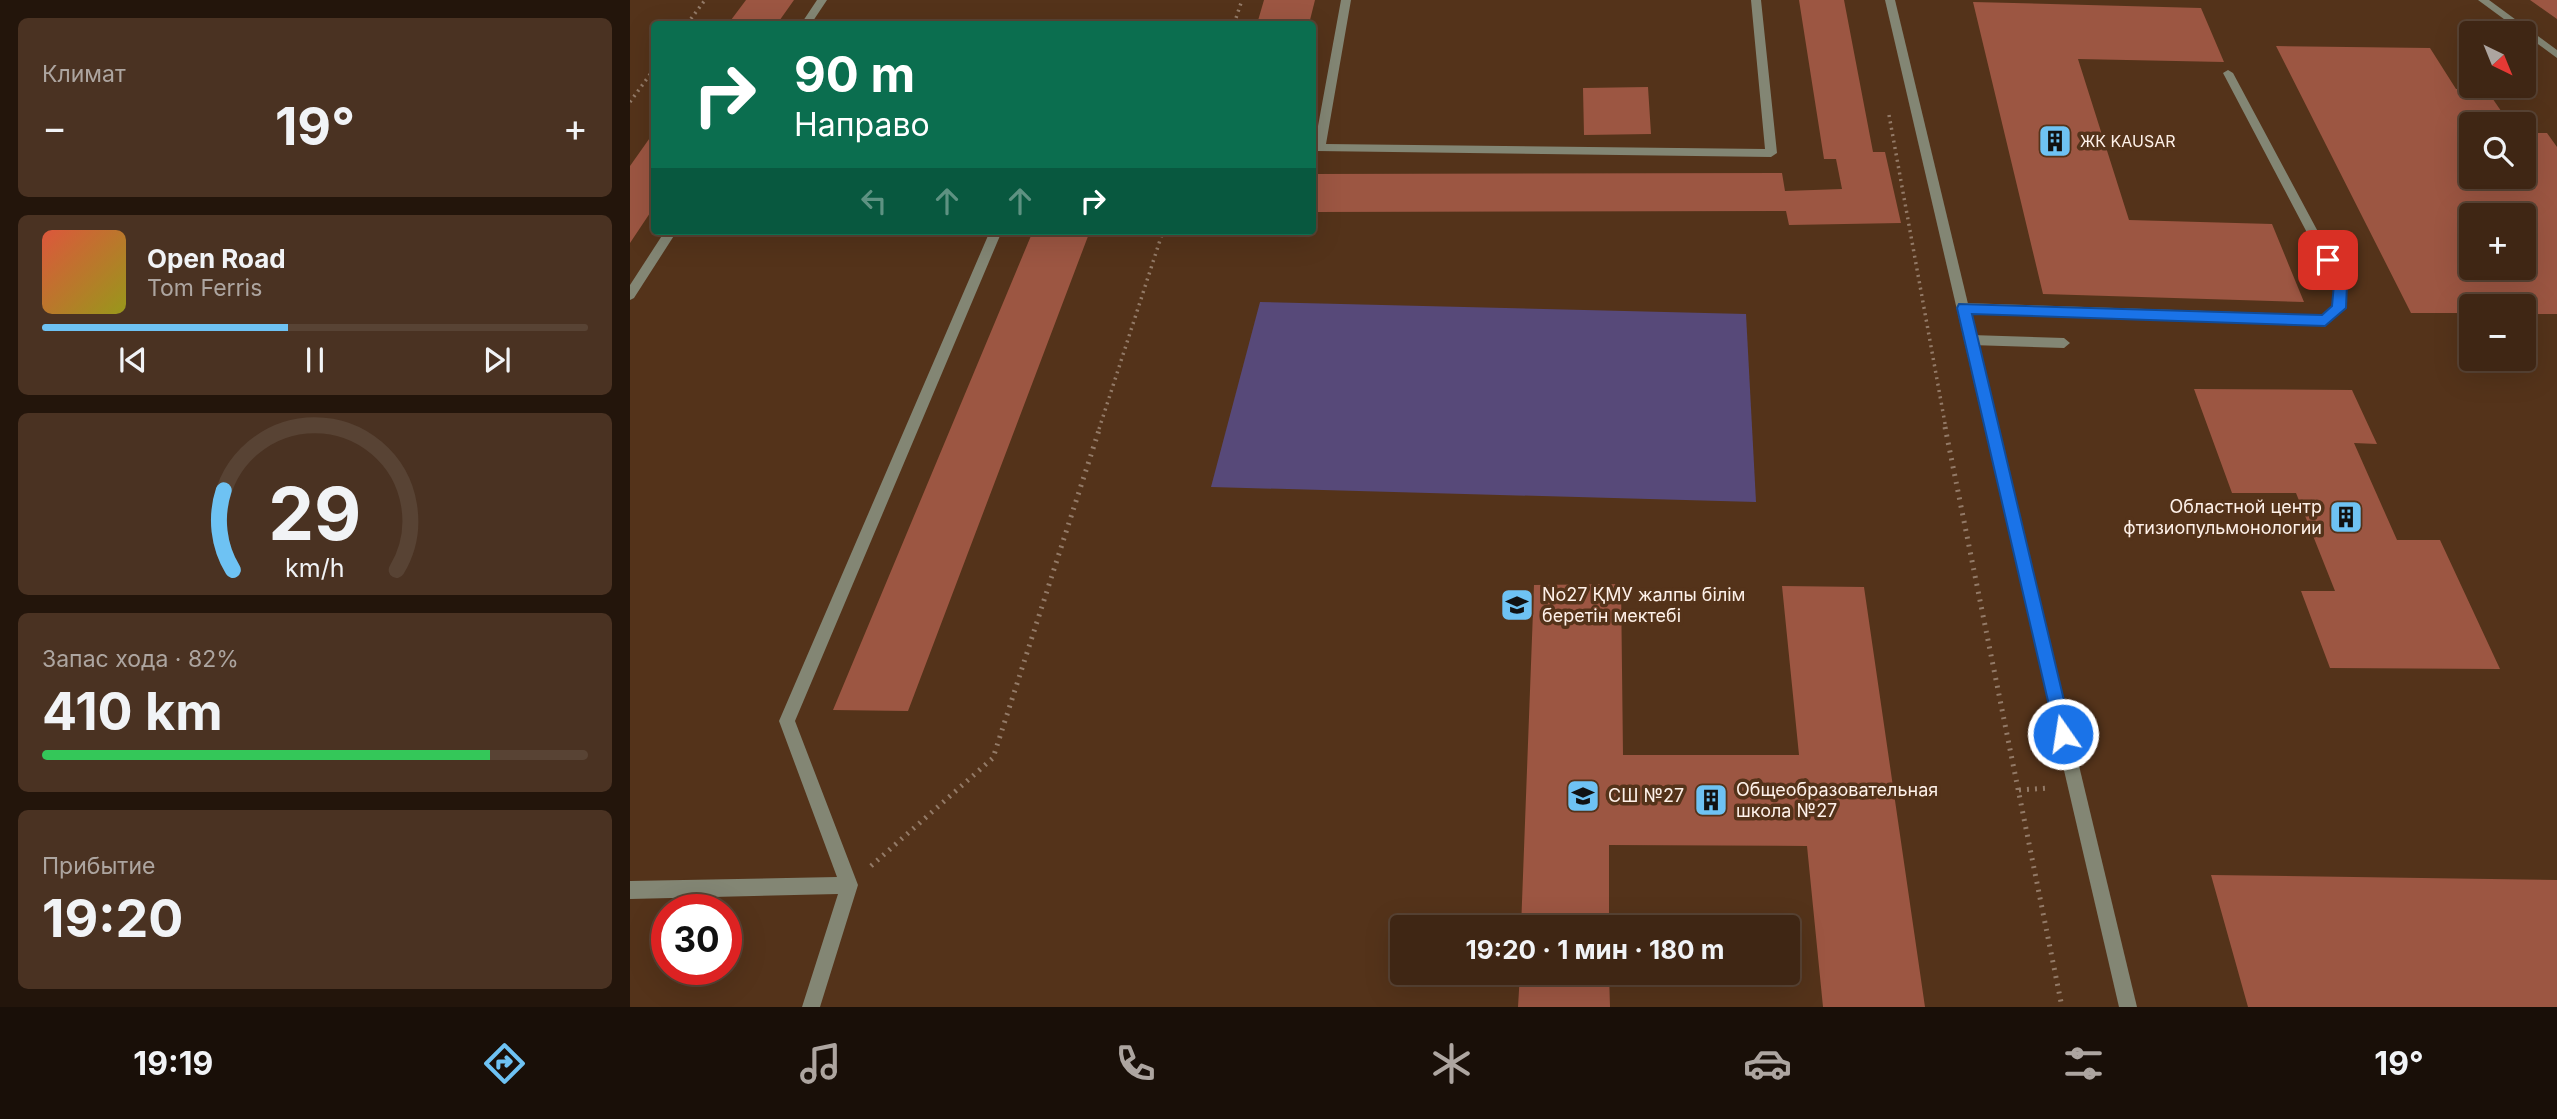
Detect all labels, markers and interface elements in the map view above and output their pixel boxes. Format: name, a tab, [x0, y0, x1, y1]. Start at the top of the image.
north arrow	[2459, 21, 2536, 98]
map controls	[2459, 21, 2536, 371]
text: 90 m	[794, 45, 915, 104]
icon: right	[679, 49, 770, 140]
text: Климат	[42, 60, 126, 88]
text: 19°	[275, 95, 355, 158]
text: −	[42, 104, 67, 150]
text: +	[563, 104, 588, 150]
text: Направо	[794, 105, 930, 144]
button: search	[2459, 112, 2536, 189]
building icon: ЖК KAUSAR	[2036, 122, 2074, 160]
place label: ЖК KAUSAR	[2080, 131, 2176, 151]
icon: left	[855, 182, 893, 220]
icon: ahead	[928, 182, 966, 220]
icon: ahead	[1001, 182, 1039, 220]
icon: right	[1074, 182, 1112, 220]
button: +	[2459, 203, 2536, 280]
pin	[2298, 230, 2358, 290]
icon: arrive	[2309, 241, 2347, 279]
text: Open Road	[147, 243, 286, 274]
text: Tom Ferris	[147, 274, 262, 302]
button: −	[2459, 294, 2536, 371]
icon: previous	[114, 341, 152, 379]
icon: pause	[296, 341, 334, 379]
icon: next	[478, 341, 516, 379]
text: 29	[268, 469, 362, 558]
place label: Областной центр фтизиопульмонологии	[2123, 496, 2322, 538]
building icon: Областной центр фтизиопульмонологии	[2327, 498, 2365, 536]
text: km/h	[285, 552, 345, 582]
place label: No27 ҚМУ жалпы білім беретін мектебі	[1542, 584, 1745, 626]
school or university icon: No27 ҚМУ жалпы білім беретін мектебі	[1498, 586, 1536, 624]
text: Запас хода · 82%	[42, 645, 239, 673]
text: 410 km	[42, 680, 223, 743]
position arrow	[2026, 697, 2100, 771]
school or university icon: СШ №27	[1564, 777, 1602, 815]
place label: Общеобразовательная школа №27	[1736, 779, 1938, 821]
building icon: Общеобразовательная школа №27	[1692, 781, 1730, 819]
place label: СШ №27	[1608, 785, 1684, 806]
text: Прибытие	[42, 852, 155, 880]
text: 19:20	[42, 887, 183, 950]
speed limit sign: 30	[651, 894, 742, 985]
text: 19:20 · 1 мин · 180 m	[1465, 934, 1725, 965]
icon: directions	[480, 1039, 529, 1088]
icon: music	[796, 1039, 845, 1088]
icon: phone	[1111, 1039, 1160, 1088]
icon: climate	[1427, 1039, 1476, 1088]
icon: car	[1743, 1039, 1792, 1088]
icon: filters	[2059, 1039, 2108, 1088]
text: 19:19	[133, 1044, 213, 1083]
text: 19°	[2374, 1044, 2424, 1083]

